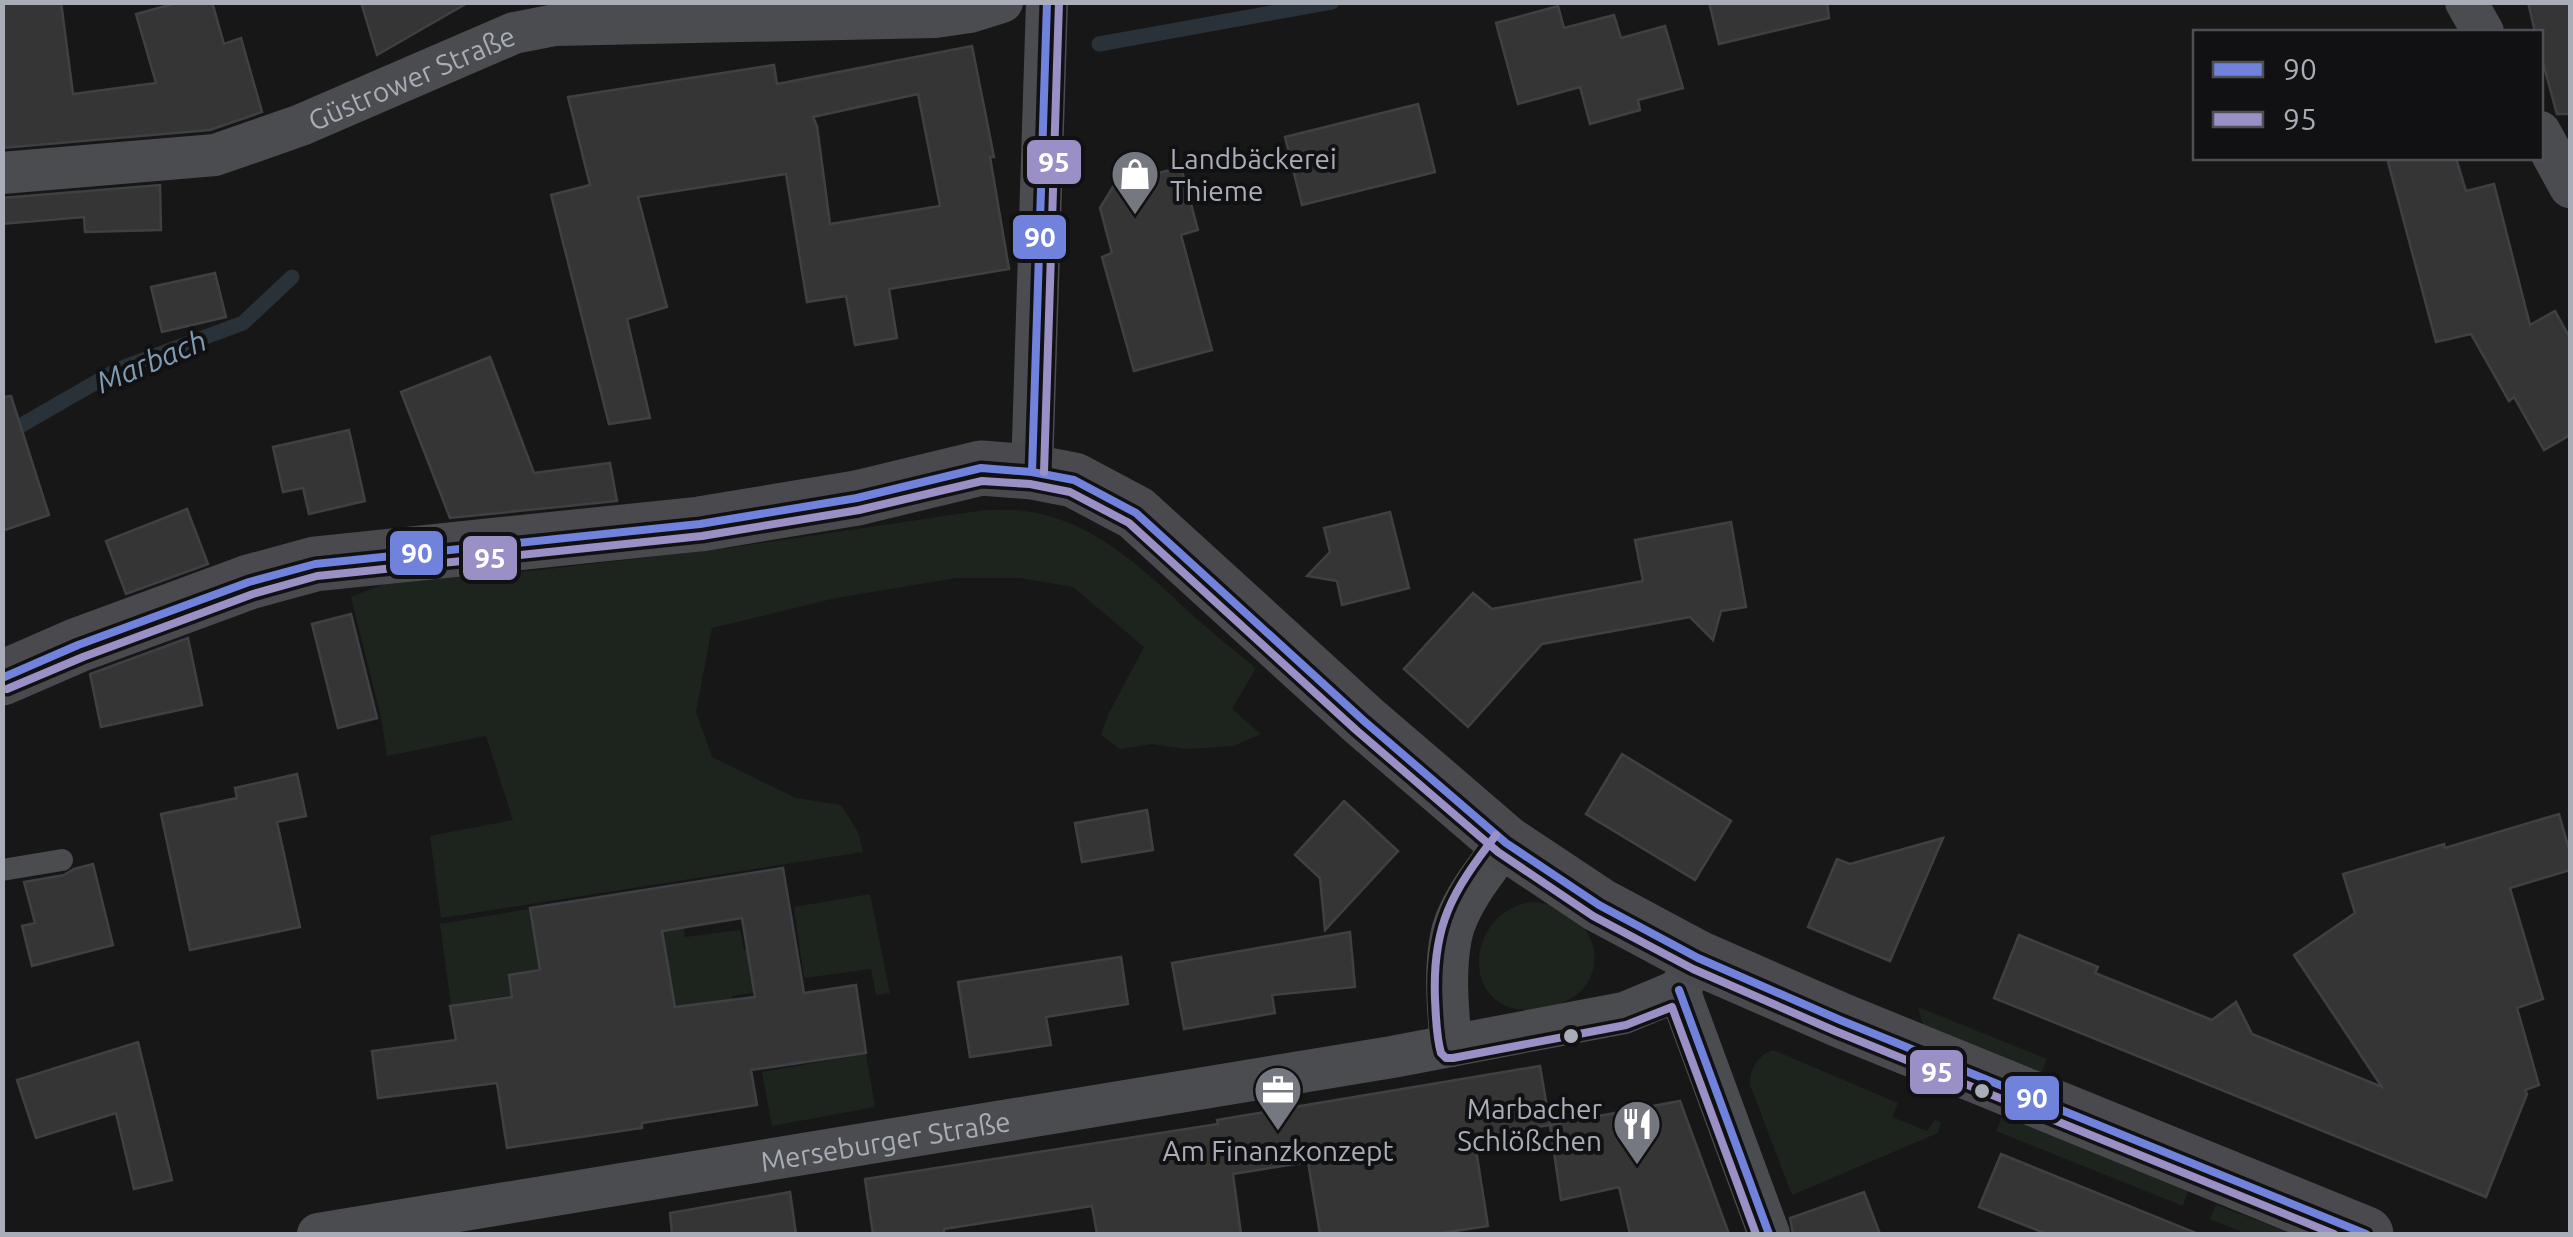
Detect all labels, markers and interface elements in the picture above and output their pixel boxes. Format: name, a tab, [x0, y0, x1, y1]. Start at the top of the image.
street label: Güstrower Straße	[303, 19, 519, 136]
legend	[2193, 30, 2543, 160]
text: 90	[2283, 52, 2317, 86]
text: 95	[2283, 102, 2317, 136]
line badge: 95	[1025, 138, 1083, 186]
place label: Landbäckerei Thieme	[1170, 143, 1337, 206]
text: 95	[1038, 146, 1070, 177]
shop icon: Landbäckerei Thieme	[1109, 148, 1161, 216]
line badge: 90	[1011, 213, 1068, 261]
text: 90	[1024, 221, 1056, 252]
water label: Marbach	[91, 323, 211, 399]
line badge: 90	[388, 529, 445, 577]
line badge: 95	[461, 534, 519, 582]
text: 90	[401, 537, 433, 568]
text: 95	[474, 542, 506, 573]
unlabelled marker	[1561, 1026, 1581, 1046]
line badge: 95	[1908, 1048, 1965, 1096]
text: 95	[1921, 1056, 1953, 1087]
office icon: Am Finanzkonzept	[1252, 1064, 1304, 1132]
line badge: 90	[2003, 1074, 2061, 1122]
unlabelled marker	[1972, 1081, 1992, 1101]
text: 90	[2016, 1082, 2048, 1113]
place label: Marbacher Schlößchen	[1457, 1093, 1602, 1156]
restaurant icon: Marbacher Schlößchen	[1611, 1098, 1663, 1166]
street label: Merseburger Straße	[758, 1105, 1013, 1176]
place label: Am Finanzkonzept	[1163, 1135, 1393, 1166]

